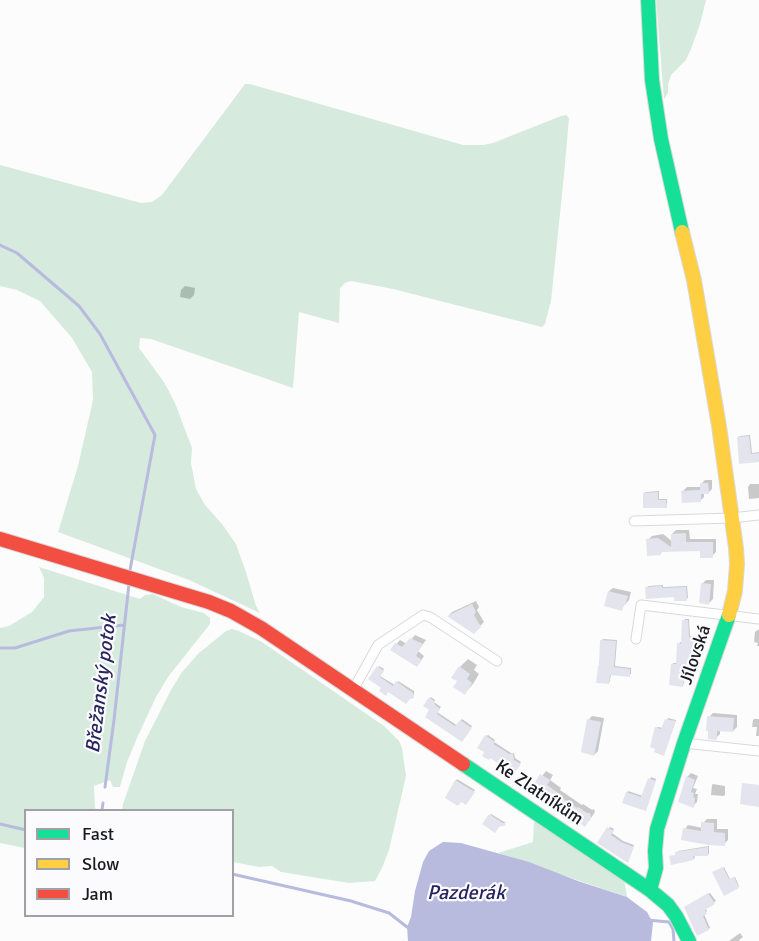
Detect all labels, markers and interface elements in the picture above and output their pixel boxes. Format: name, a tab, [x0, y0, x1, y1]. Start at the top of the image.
water label: Břežanský potok	[82, 613, 122, 755]
street label: Jílovská	[676, 622, 716, 688]
street label: Ke Zlatníkům	[491, 756, 587, 830]
legend	[24, 809, 234, 917]
text: Fast	[82, 823, 114, 845]
text: Slow	[82, 853, 119, 875]
water label: Pazderák	[427, 882, 505, 906]
text: Jam	[82, 883, 113, 905]

